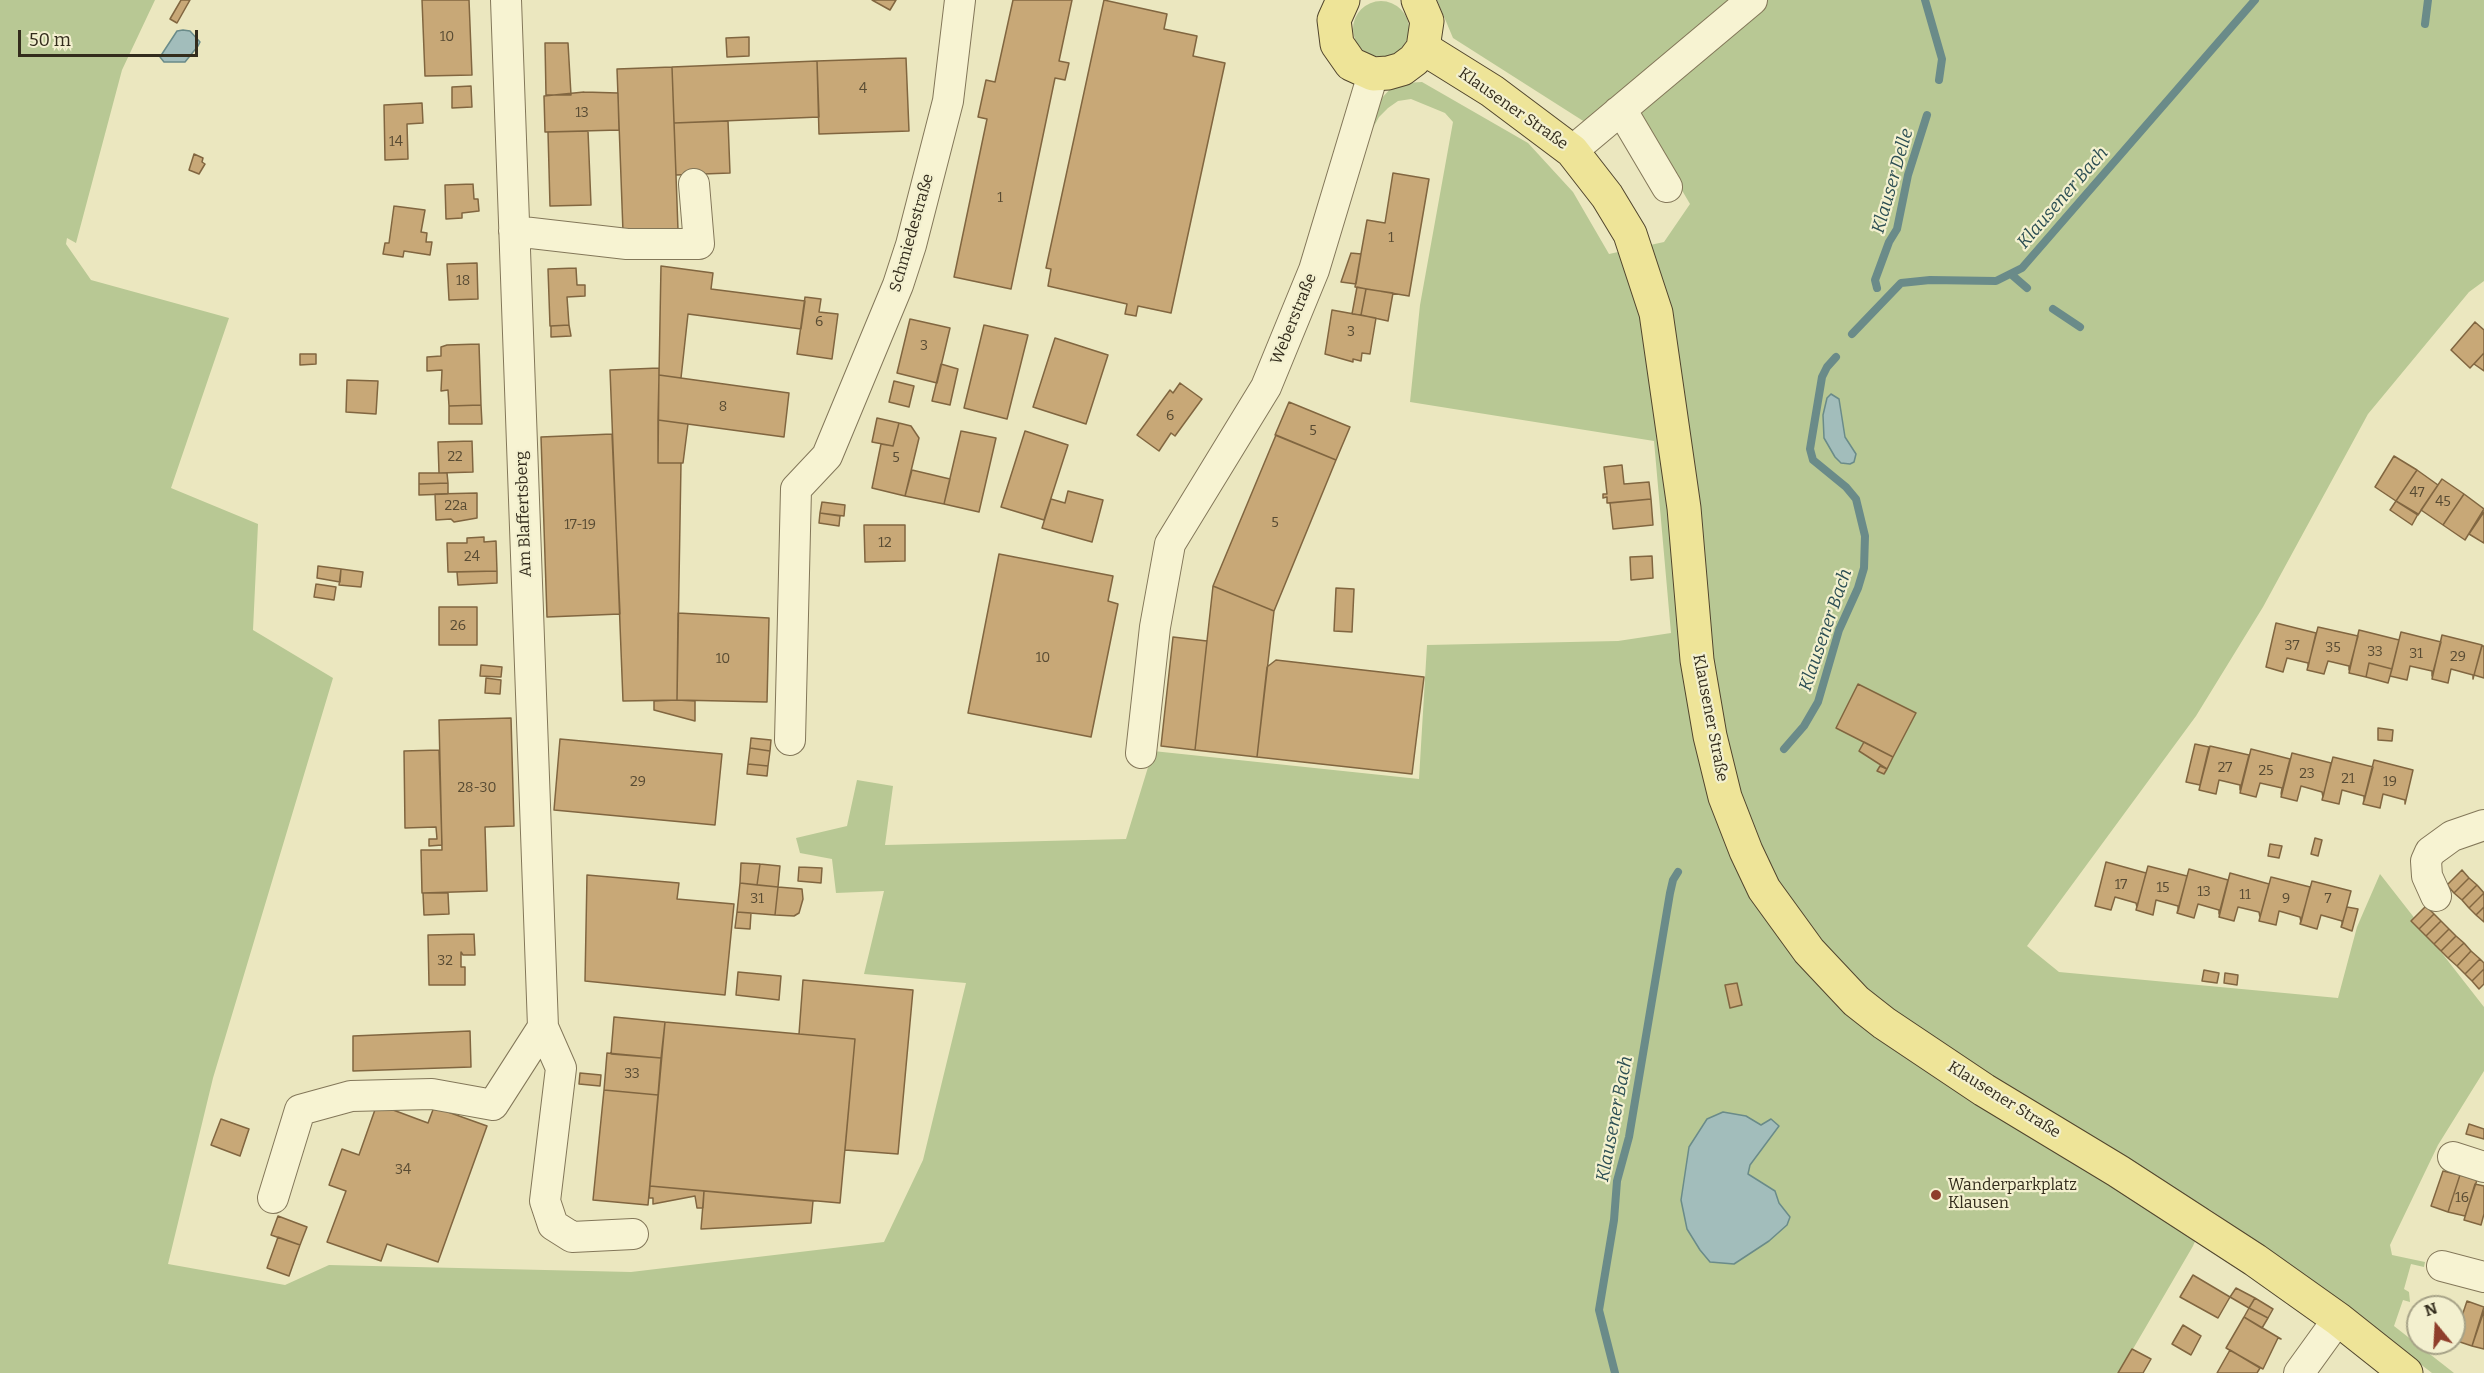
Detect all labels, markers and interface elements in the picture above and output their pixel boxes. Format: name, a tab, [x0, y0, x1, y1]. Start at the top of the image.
scale bar	[21, 18, 201, 56]
text: 50 m	[29, 29, 71, 51]
house number: 10	[440, 29, 454, 45]
street label: Klausener Straße	[1454, 64, 1572, 154]
house number: 4	[859, 81, 867, 97]
house number: 13	[575, 105, 589, 121]
water label: Klauser Delle	[1868, 126, 1918, 236]
house number: 14	[389, 134, 403, 150]
water label: Klausener Bach	[2013, 143, 2113, 253]
street label: Schmiedestraße	[886, 172, 938, 294]
house number: 1	[997, 190, 1003, 206]
house number: 1	[1388, 230, 1394, 246]
street label: Weberstraße	[1267, 271, 1321, 367]
house number: 18	[456, 273, 470, 289]
house number: 6	[815, 314, 823, 330]
house number: 3	[1347, 324, 1355, 340]
house number: 3	[920, 338, 928, 354]
house number: 8	[719, 399, 727, 415]
house number: 6	[1166, 408, 1174, 424]
house number: 5	[1309, 423, 1317, 439]
house number: 22	[447, 449, 463, 465]
house number: 5	[892, 450, 900, 466]
street label: Am Blaffertsberg	[512, 451, 536, 577]
house number: 47	[2409, 485, 2425, 501]
house number: 45	[2435, 494, 2451, 510]
house number: 22a	[445, 498, 467, 514]
house number: 5	[1271, 515, 1279, 531]
house number: 17-19	[564, 517, 596, 533]
house number: 12	[878, 535, 892, 551]
house number: 24	[464, 549, 480, 565]
water label: Klausener Bach	[1795, 566, 1857, 694]
house number: 26	[450, 618, 466, 634]
house number: 37	[2284, 638, 2300, 654]
house number: 35	[2325, 640, 2341, 656]
house number: 33	[2367, 644, 2383, 660]
house number: 31	[2409, 646, 2423, 662]
house number: 29	[2450, 649, 2466, 665]
house number: 10	[1036, 650, 1050, 666]
house number: 10	[716, 651, 730, 667]
street label: Klausener Straße	[1688, 653, 1732, 783]
house number: 27	[2218, 760, 2232, 776]
house number: 25	[2258, 763, 2274, 779]
house number: 23	[2299, 766, 2315, 782]
house number: 21	[2341, 771, 2355, 787]
house number: 29	[630, 774, 646, 790]
house number: 19	[2383, 774, 2397, 790]
house number: 28-30	[457, 780, 497, 796]
house number: 17	[2115, 877, 2127, 893]
house number: 15	[2156, 880, 2170, 896]
house number: 13	[2197, 884, 2211, 900]
house number: 11	[2239, 887, 2251, 903]
house number: 31	[750, 891, 764, 907]
house number: 9	[2282, 891, 2290, 907]
house number: 7	[2324, 891, 2332, 907]
house number: 32	[437, 953, 453, 969]
water label: Klausener Bach	[1592, 1054, 1638, 1184]
street label: Klausener Straße	[1944, 1058, 2064, 1142]
house number: 33	[624, 1066, 640, 1082]
house number: 34	[395, 1162, 411, 1178]
place label: Wanderparkplatz Klausen	[1948, 1176, 2077, 1214]
marker: Wanderparkplatz Klausen	[1929, 1188, 1943, 1202]
house number: 16	[2455, 1190, 2469, 1206]
north arrow	[2406, 1295, 2466, 1355]
text: N	[2422, 1298, 2440, 1320]

